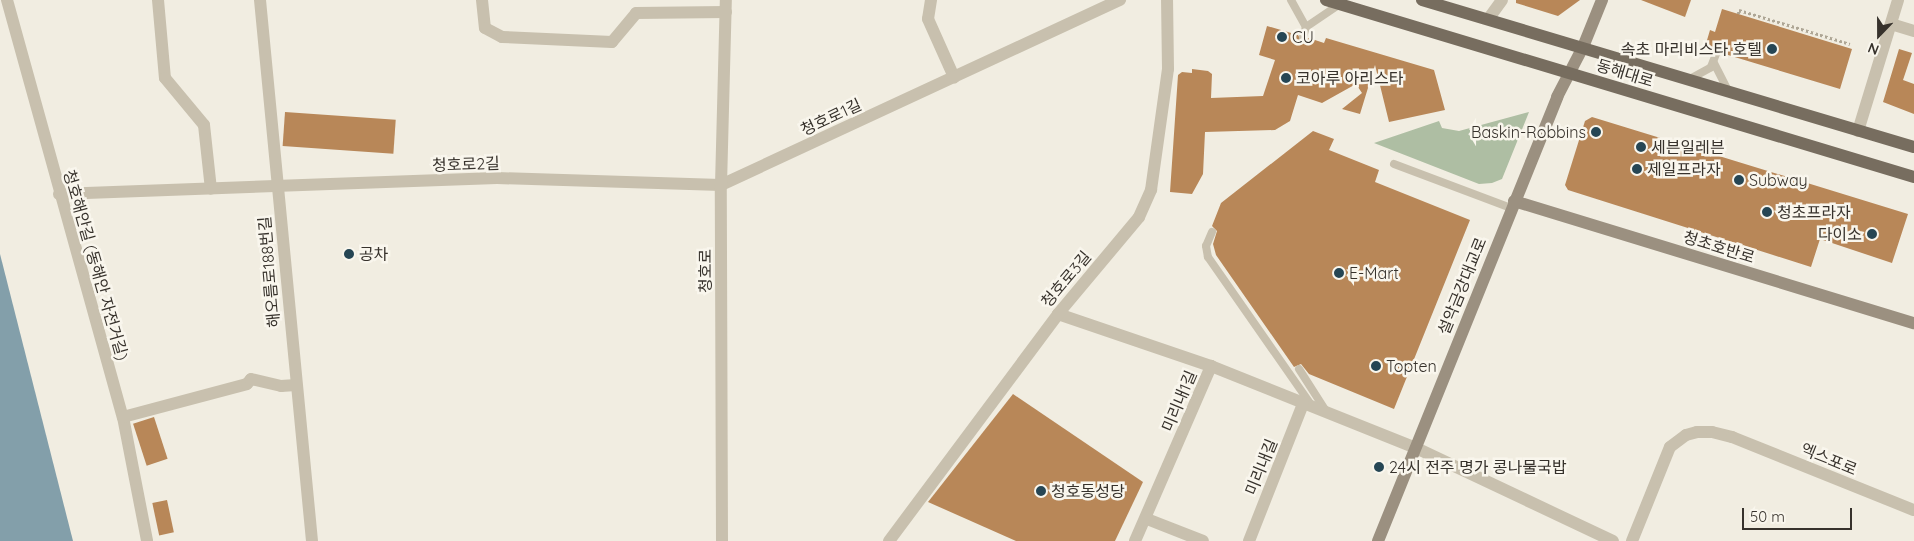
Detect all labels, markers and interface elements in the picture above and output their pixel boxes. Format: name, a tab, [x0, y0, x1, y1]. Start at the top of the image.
north arrow	[1854, 10, 1904, 60]
place label: CU	[1292, 27, 1314, 47]
marker: CU	[1276, 31, 1288, 43]
place label: 속초 마리비스타 호텔	[1621, 39, 1762, 59]
text: N	[1865, 39, 1882, 59]
marker: 속초 마리비스타 호텔	[1766, 43, 1778, 55]
street label: 동해대로	[1594, 55, 1656, 91]
place label: 코아루 아리스타	[1296, 68, 1403, 88]
marker: 코아루 아리스타	[1280, 72, 1292, 84]
street label: 청호로1길	[798, 95, 864, 139]
place label: Baskin-Robbins	[1471, 122, 1586, 142]
marker: Baskin-Robbins	[1590, 126, 1602, 138]
place label: 세븐일레븐	[1651, 137, 1725, 157]
marker: 세븐일레븐	[1635, 141, 1647, 153]
street label: 청호로2길	[432, 153, 500, 175]
place label: 제일프라자	[1647, 159, 1721, 179]
marker: 제일프라자	[1631, 163, 1643, 175]
street label: 청호해안길 (동해안 자전거길)	[60, 168, 132, 362]
place label: Subway	[1749, 170, 1808, 190]
marker: Subway	[1733, 174, 1745, 186]
place label: 청초프라자	[1777, 202, 1851, 222]
marker: 청초프라자	[1761, 206, 1773, 218]
street label: 해오름로188번길	[255, 216, 283, 328]
place label: 다이소	[1818, 224, 1862, 244]
street label: 청초호반로	[1681, 227, 1757, 267]
marker: 다이소	[1866, 228, 1878, 240]
street label: 설악금강대교로	[1434, 235, 1490, 337]
place label: 공차	[359, 244, 388, 264]
street label: 청호로3길	[1037, 247, 1095, 311]
marker: 공차	[343, 248, 355, 260]
street label: 청호로	[695, 249, 715, 293]
place label: E-Mart	[1349, 263, 1399, 283]
marker: E-Mart	[1333, 267, 1345, 279]
place label: Topten	[1386, 356, 1437, 376]
marker: Topten	[1370, 360, 1382, 372]
street label: 미리내1길	[1158, 367, 1200, 435]
street label: 미리내길	[1241, 436, 1281, 498]
street label: 엑스포로	[1798, 439, 1860, 479]
place label: 24시 전주 명가 콩나물국밥	[1389, 457, 1566, 477]
marker: 24시 전주 명가 콩나물국밥	[1373, 461, 1385, 473]
place label: 청호동성당	[1051, 481, 1125, 501]
marker: 청호동성당	[1035, 485, 1047, 497]
scale bar	[1744, 498, 1854, 530]
text: 50 m	[1750, 507, 1785, 526]

